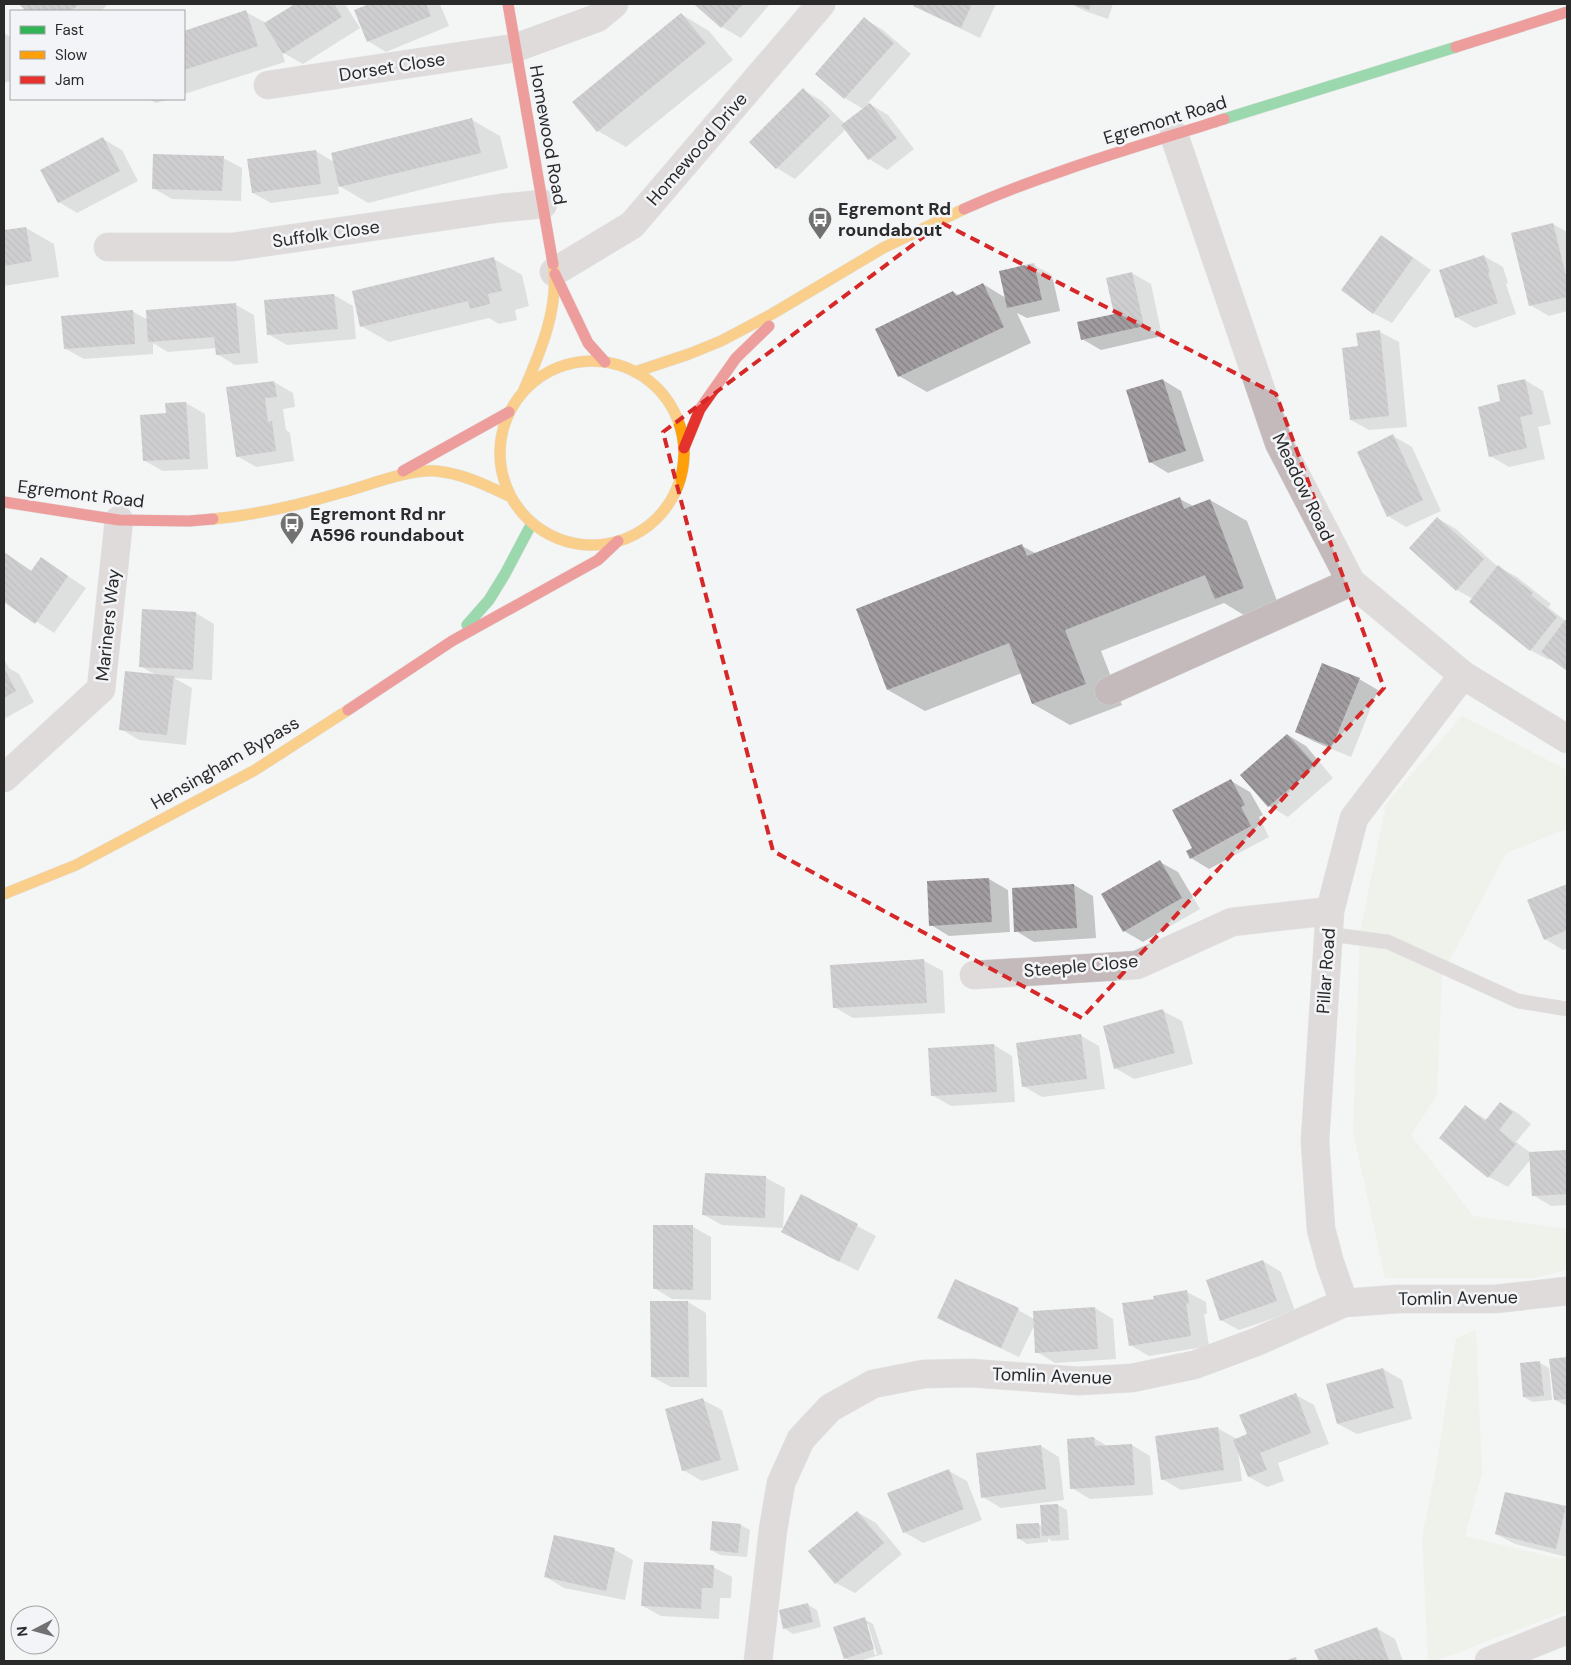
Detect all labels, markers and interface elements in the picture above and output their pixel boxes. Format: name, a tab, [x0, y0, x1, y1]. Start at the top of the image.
legend	[10, 10, 185, 100]
text: Fast	[55, 20, 84, 40]
text: Slow	[55, 45, 88, 65]
street label: Dorset Close	[337, 47, 447, 87]
street label: Homewood Road	[524, 63, 572, 207]
text: Jam	[55, 70, 84, 90]
street label: Homewood Drive	[641, 87, 753, 211]
street label: Egremont Road	[1100, 90, 1230, 150]
place label: Egremont Rd roundabout	[838, 197, 951, 242]
bus stop icon: Egremont Rd roundabout	[807, 206, 833, 240]
street label: Suffolk Close	[271, 215, 381, 253]
street label: Meadow Road	[1267, 429, 1339, 545]
street label: Egremont Road	[16, 474, 146, 514]
place label: Egremont Rd nr A596 roundabout	[310, 502, 464, 547]
bus stop icon: Egremont Rd nr A596 roundabout	[279, 511, 305, 545]
street label: Mariners Way	[90, 568, 126, 682]
street label: Hensingham Bypass	[146, 711, 304, 815]
street label: Pillar Road	[1311, 927, 1341, 1015]
street label: Steeple Close	[1023, 949, 1139, 983]
street label: Tomlin Avenue	[1398, 1285, 1518, 1311]
street label: Tomlin Avenue	[992, 1362, 1112, 1390]
north arrow	[10, 1605, 60, 1655]
text: N	[13, 1625, 32, 1637]

